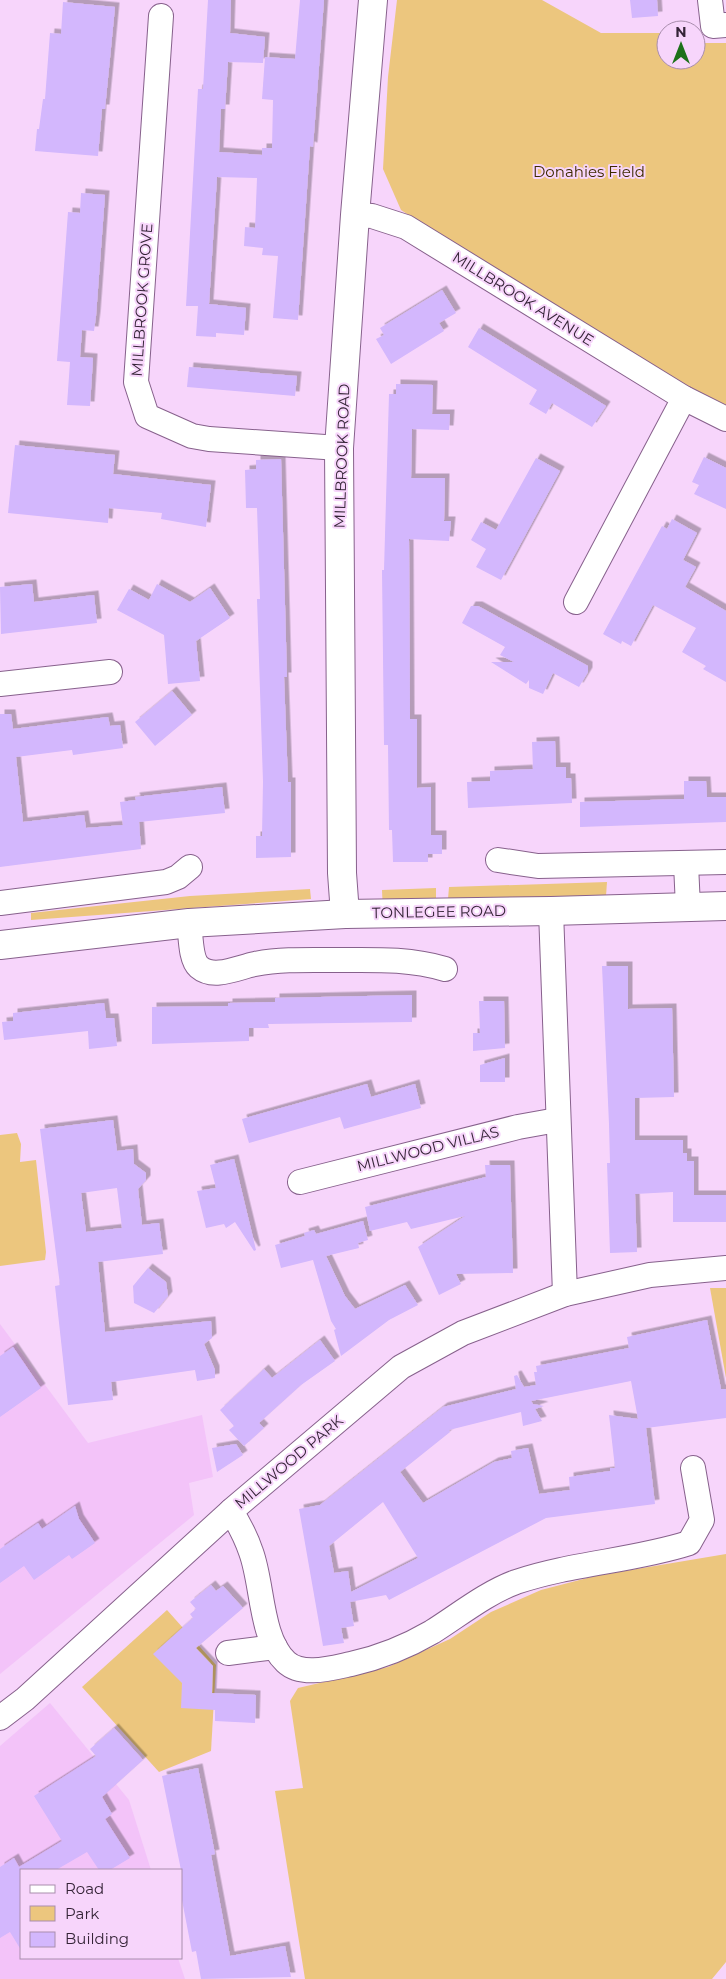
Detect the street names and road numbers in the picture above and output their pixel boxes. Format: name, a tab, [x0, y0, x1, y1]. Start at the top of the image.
street label: MILLBROOK GROVE	[127, 223, 156, 377]
street label: MILLBROOK AVENUE	[449, 247, 597, 350]
street label: MILLBROOK ROAD	[329, 383, 354, 529]
street label: TONLEGEE ROAD	[372, 901, 506, 922]
street label: MILLWOOD VILLAS	[355, 1122, 501, 1175]
street label: MILLWOOD PARK	[231, 1410, 347, 1513]

